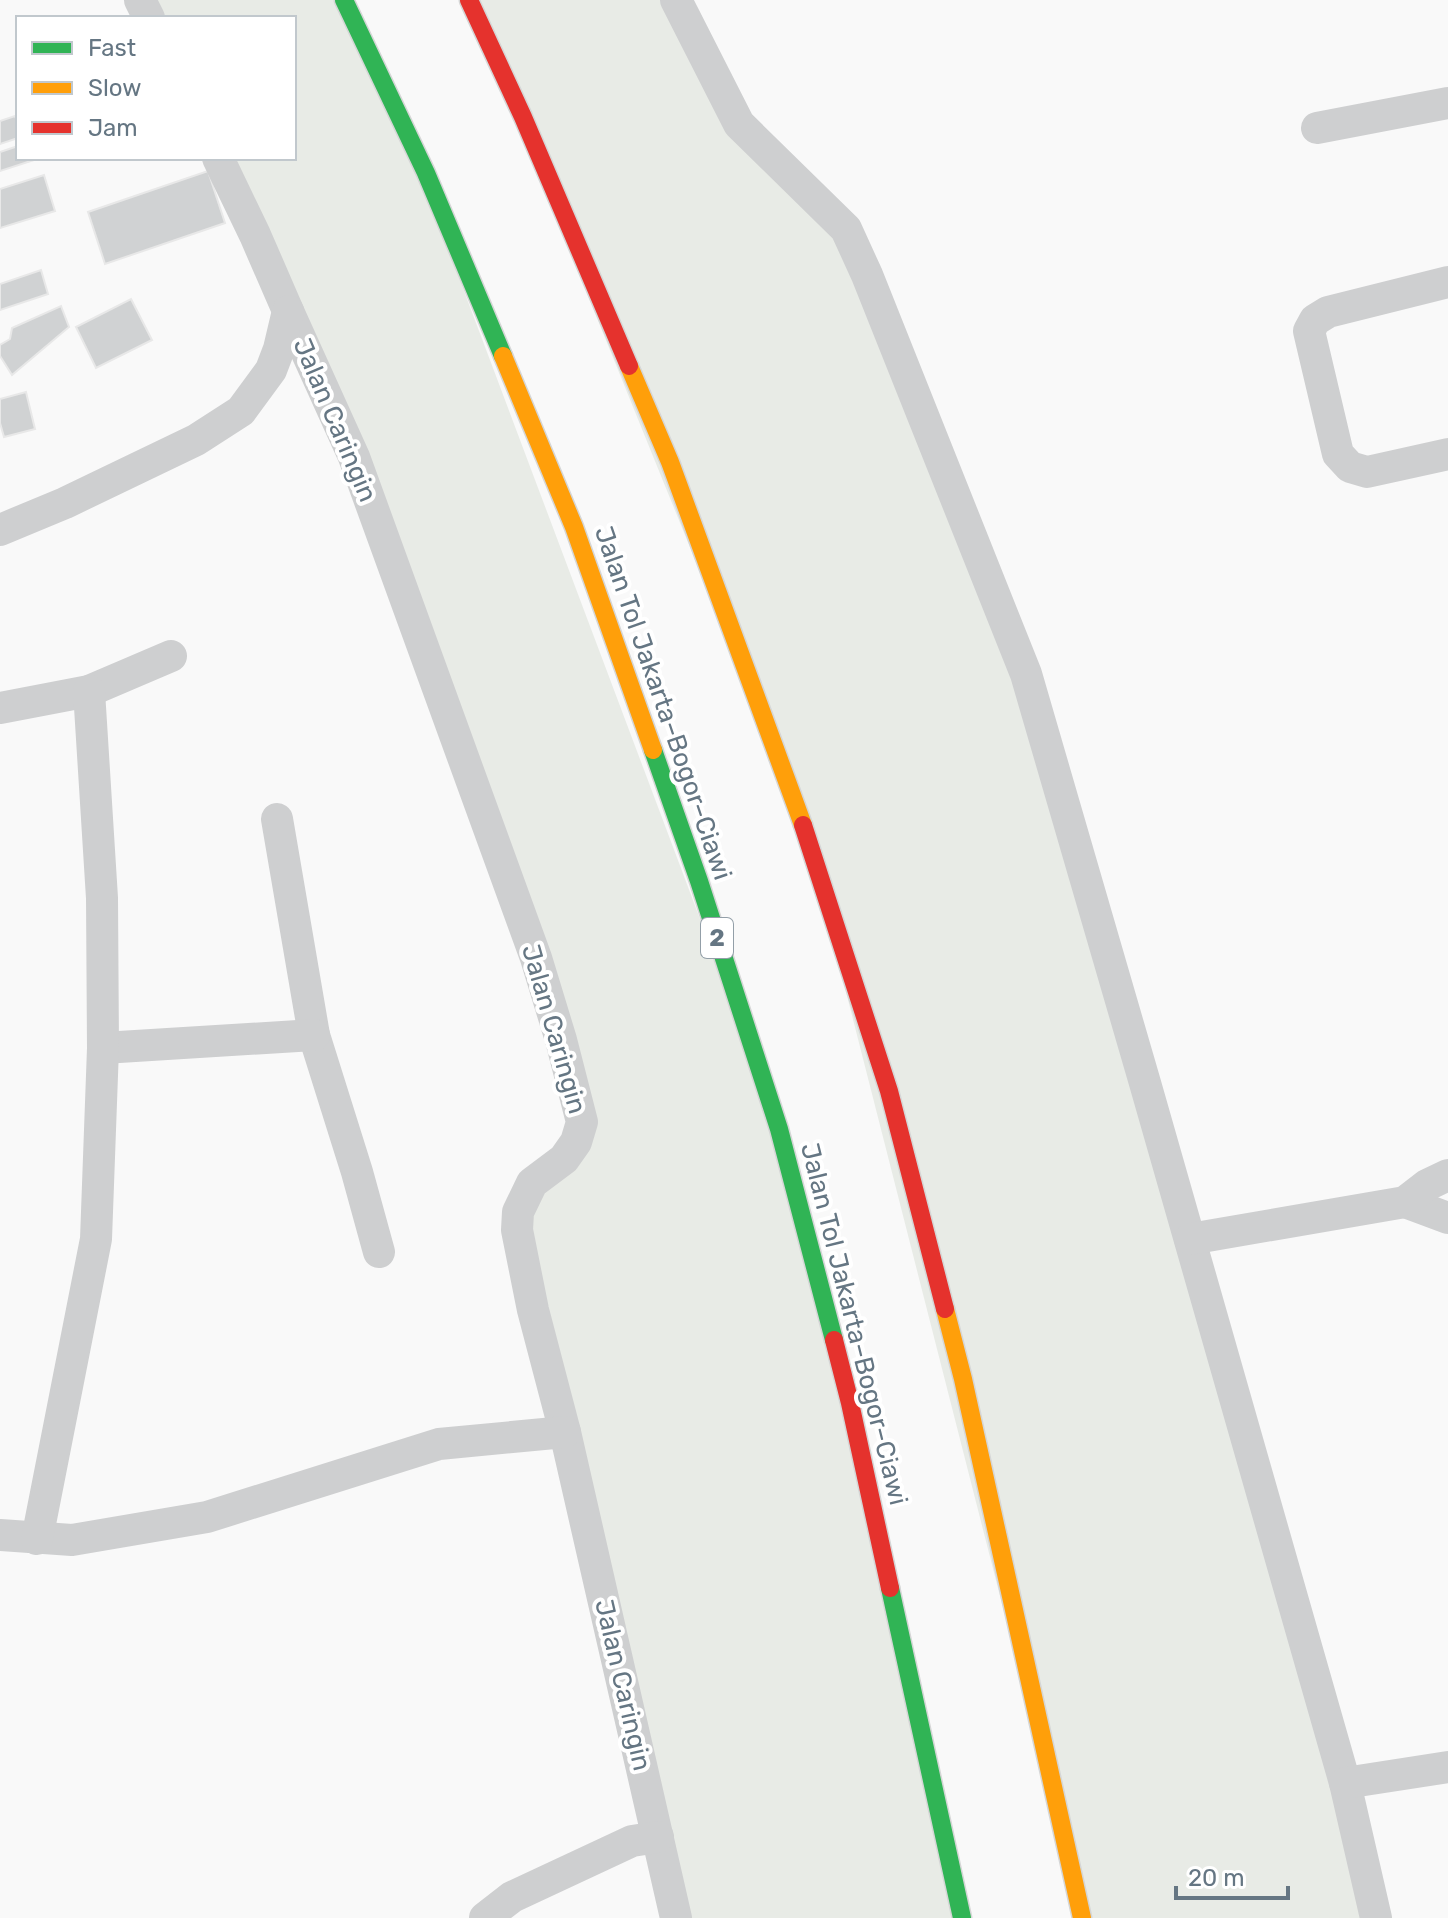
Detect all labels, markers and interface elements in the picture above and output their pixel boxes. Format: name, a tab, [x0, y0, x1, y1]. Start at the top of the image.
legend	[16, 16, 296, 160]
text: Fast	[88, 34, 136, 62]
text: Slow	[88, 74, 141, 102]
text: Jam	[88, 114, 138, 142]
street label: Jalan Caringin	[287, 334, 383, 506]
street label: Jalan Tol Jakarta–Bogor–Ciawi	[588, 522, 738, 884]
road number: 2	[701, 918, 733, 958]
street label: Jalan Caringin	[515, 941, 593, 1117]
street label: Jalan Tol Jakarta–Bogor–Ciawi	[794, 1140, 914, 1508]
street label: Jalan Caringin	[588, 1596, 658, 1774]
scale bar	[1176, 1850, 1288, 1900]
text: 20 m	[1188, 1864, 1245, 1892]

